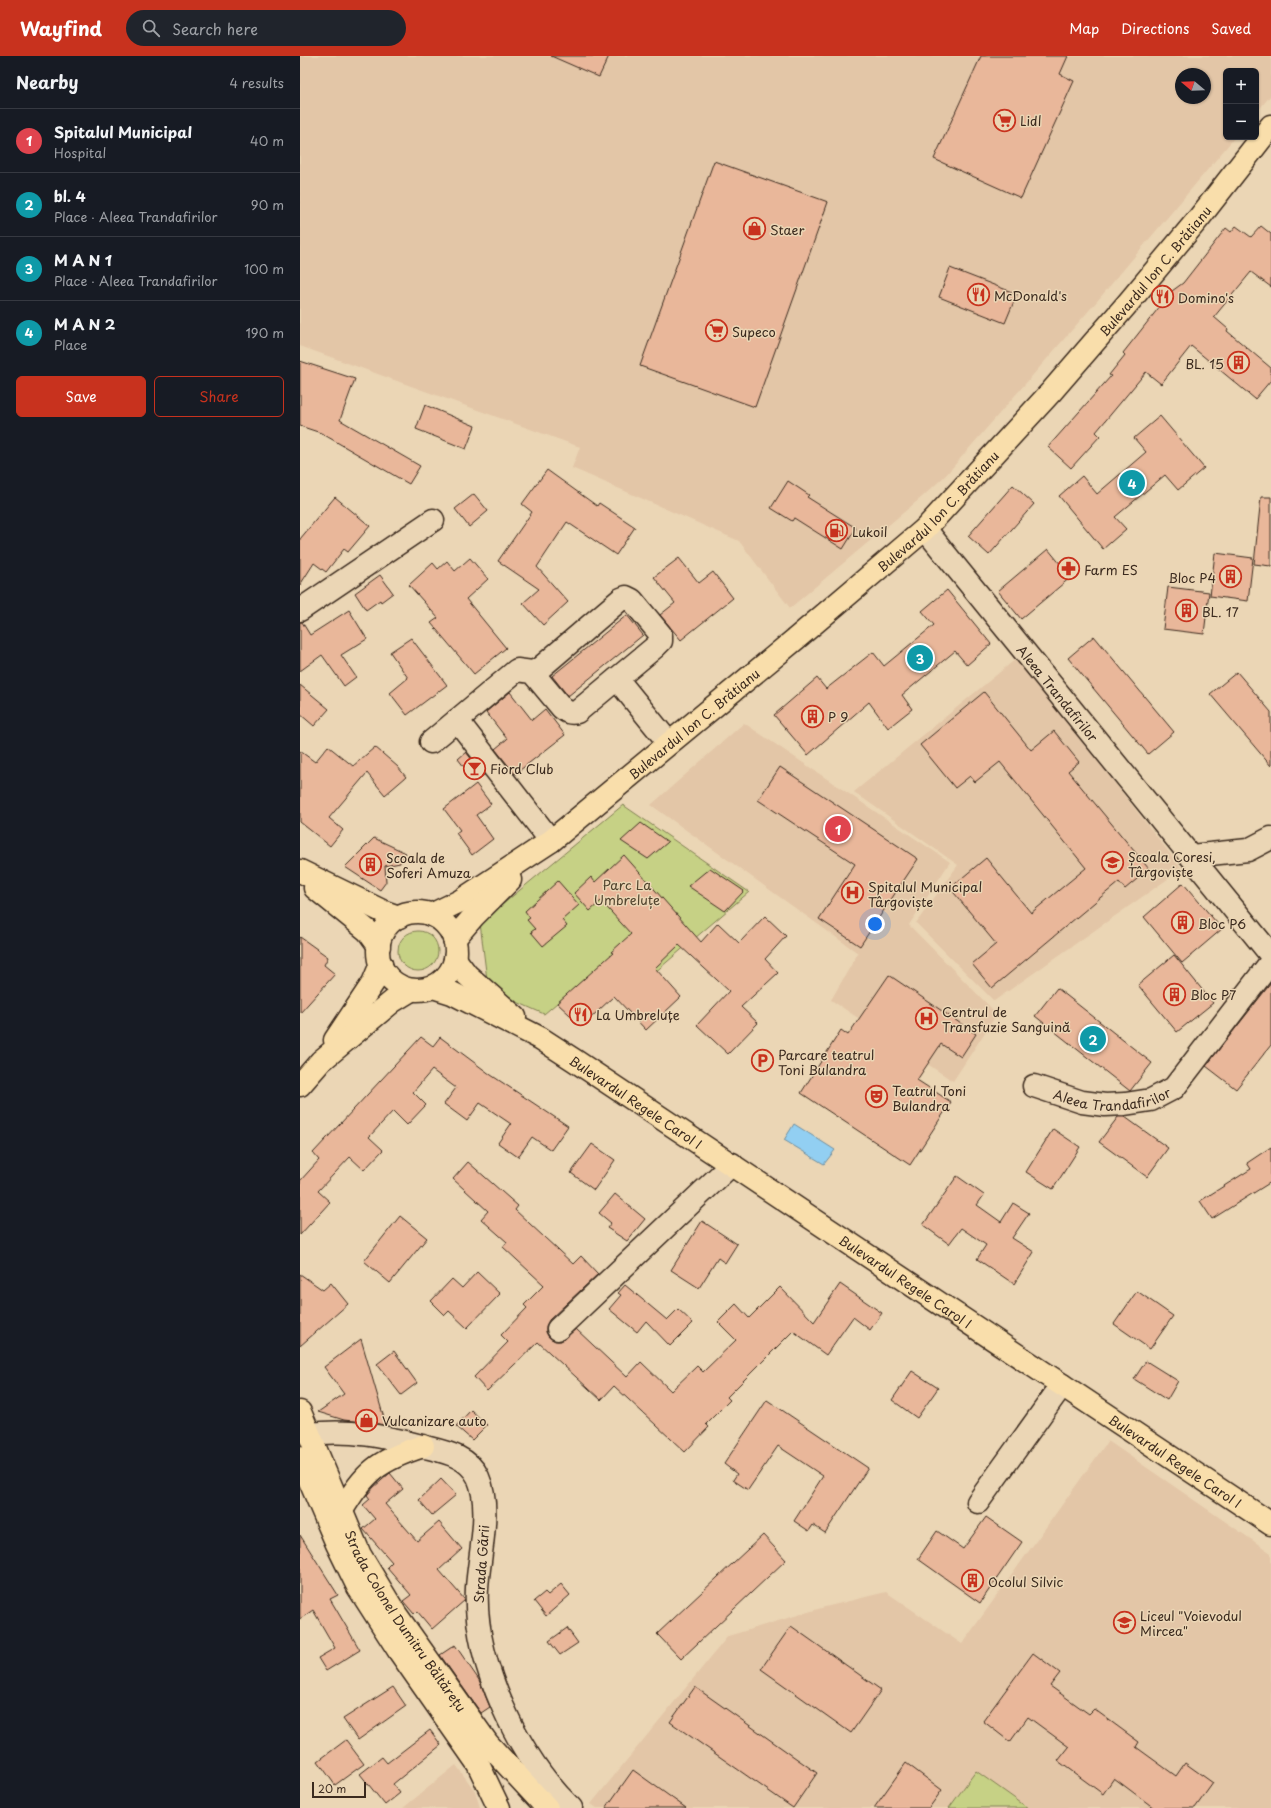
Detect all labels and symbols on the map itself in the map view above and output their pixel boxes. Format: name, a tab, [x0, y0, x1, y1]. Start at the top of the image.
north arrow	[1175, 68, 1211, 104]
supermarket icon: Lidl	[991, 107, 1017, 133]
place label: Lidl	[1020, 111, 1041, 130]
street label: Bulevardul Ion C. Brătianu	[1094, 201, 1215, 340]
shop icon: Staer	[741, 216, 767, 242]
place label: Staer	[770, 220, 804, 239]
restaurant icon: McDonald's	[965, 282, 991, 308]
restaurant icon: Domino's	[1150, 284, 1176, 310]
place label: McDonald's	[994, 286, 1067, 305]
place label: Domino's	[1178, 288, 1234, 307]
supermarket icon: Supeco	[704, 318, 730, 344]
place label: Supeco	[732, 322, 776, 341]
building icon: BL. 15	[1226, 350, 1252, 376]
place label: BL. 15	[1185, 354, 1224, 373]
street label: Bulevardul Ion C. Brătianu	[873, 446, 1003, 576]
pin: 4	[1119, 468, 1145, 498]
fuel station icon: Lukoil	[824, 518, 850, 544]
place label: Lukoil	[852, 522, 888, 541]
pharmacy icon: Farm ES	[1056, 556, 1082, 582]
place label: Farm ES	[1084, 560, 1138, 579]
building icon: Bloc P4	[1218, 564, 1244, 590]
place label: Bloc P4	[1168, 568, 1216, 587]
building icon: BL. 17	[1173, 598, 1199, 624]
place label: BL. 17	[1202, 602, 1239, 621]
street label: Aleea Trandafirilor	[1013, 640, 1104, 746]
pin: 3	[907, 643, 933, 673]
street label: Bulevardul Ion C. Brătianu	[624, 663, 763, 783]
building icon: P 9	[799, 703, 825, 729]
place label: P 9	[828, 707, 848, 726]
bar icon: Fiord Club	[462, 755, 488, 781]
place label: Fiord Club	[490, 759, 553, 778]
pin: 1	[825, 814, 851, 844]
place label: Școala Coresi, Târgoviște	[1128, 847, 1216, 881]
place label: Scoala de Soferi Amuza	[386, 848, 472, 882]
school or university icon: Școala Coresi, Târgoviște	[1100, 850, 1126, 876]
building icon: Scoala de Soferi Amuza	[357, 851, 383, 877]
park label: Parc La Umbreluțe	[594, 875, 660, 909]
place label: Spitalul Municipal Târgoviște	[868, 877, 982, 911]
hospital icon: Spitalul Municipal Târgoviște	[839, 880, 865, 906]
building icon: Bloc P6	[1170, 910, 1196, 936]
your location	[865, 914, 885, 934]
place label: Bloc P6	[1198, 914, 1246, 933]
building icon: Bloc P7	[1162, 981, 1188, 1007]
place label: Bloc P7	[1190, 985, 1236, 1004]
restaurant icon: La Umbreluțe	[567, 1001, 593, 1027]
place label: Centrul de Transfuzie Sanguină	[942, 1002, 1071, 1036]
place label: La Umbreluțe	[596, 1005, 680, 1024]
hospital icon: Centrul de Transfuzie Sanguină	[914, 1005, 940, 1031]
pin: 2	[1080, 1024, 1106, 1054]
place label: Parcare teatrul Toni Bulandra	[778, 1045, 874, 1079]
parking icon: Parcare teatrul Toni Bulandra	[750, 1048, 776, 1074]
street label: Bulevardul Regele Carol I	[566, 1050, 706, 1153]
place label: Teatrul Toni Bulandra	[892, 1081, 966, 1115]
street label: Aleea Trandafirilor	[1051, 1082, 1174, 1115]
theatre icon: Teatrul Toni Bulandra	[863, 1084, 889, 1110]
street label: Bulevardul Regele Carol I	[836, 1230, 976, 1332]
shop icon: Vulcanizare auto	[354, 1407, 380, 1433]
street label: Bulevardul Regele Carol I	[1105, 1409, 1246, 1512]
place label: Vulcanizare auto	[382, 1411, 487, 1430]
street label: Strada Gării	[469, 1524, 493, 1604]
street label: Strada Colonel Dumitru Băltărețu	[341, 1527, 471, 1715]
building icon: Ocolul Silvic	[959, 1568, 985, 1594]
place label: Ocolul Silvic	[988, 1572, 1063, 1591]
place label: Liceul "Voievodul Mircea"	[1140, 1606, 1242, 1640]
school or university icon: Liceul "Voievodul Mircea"	[1112, 1609, 1138, 1635]
scale bar	[312, 1780, 366, 1799]

